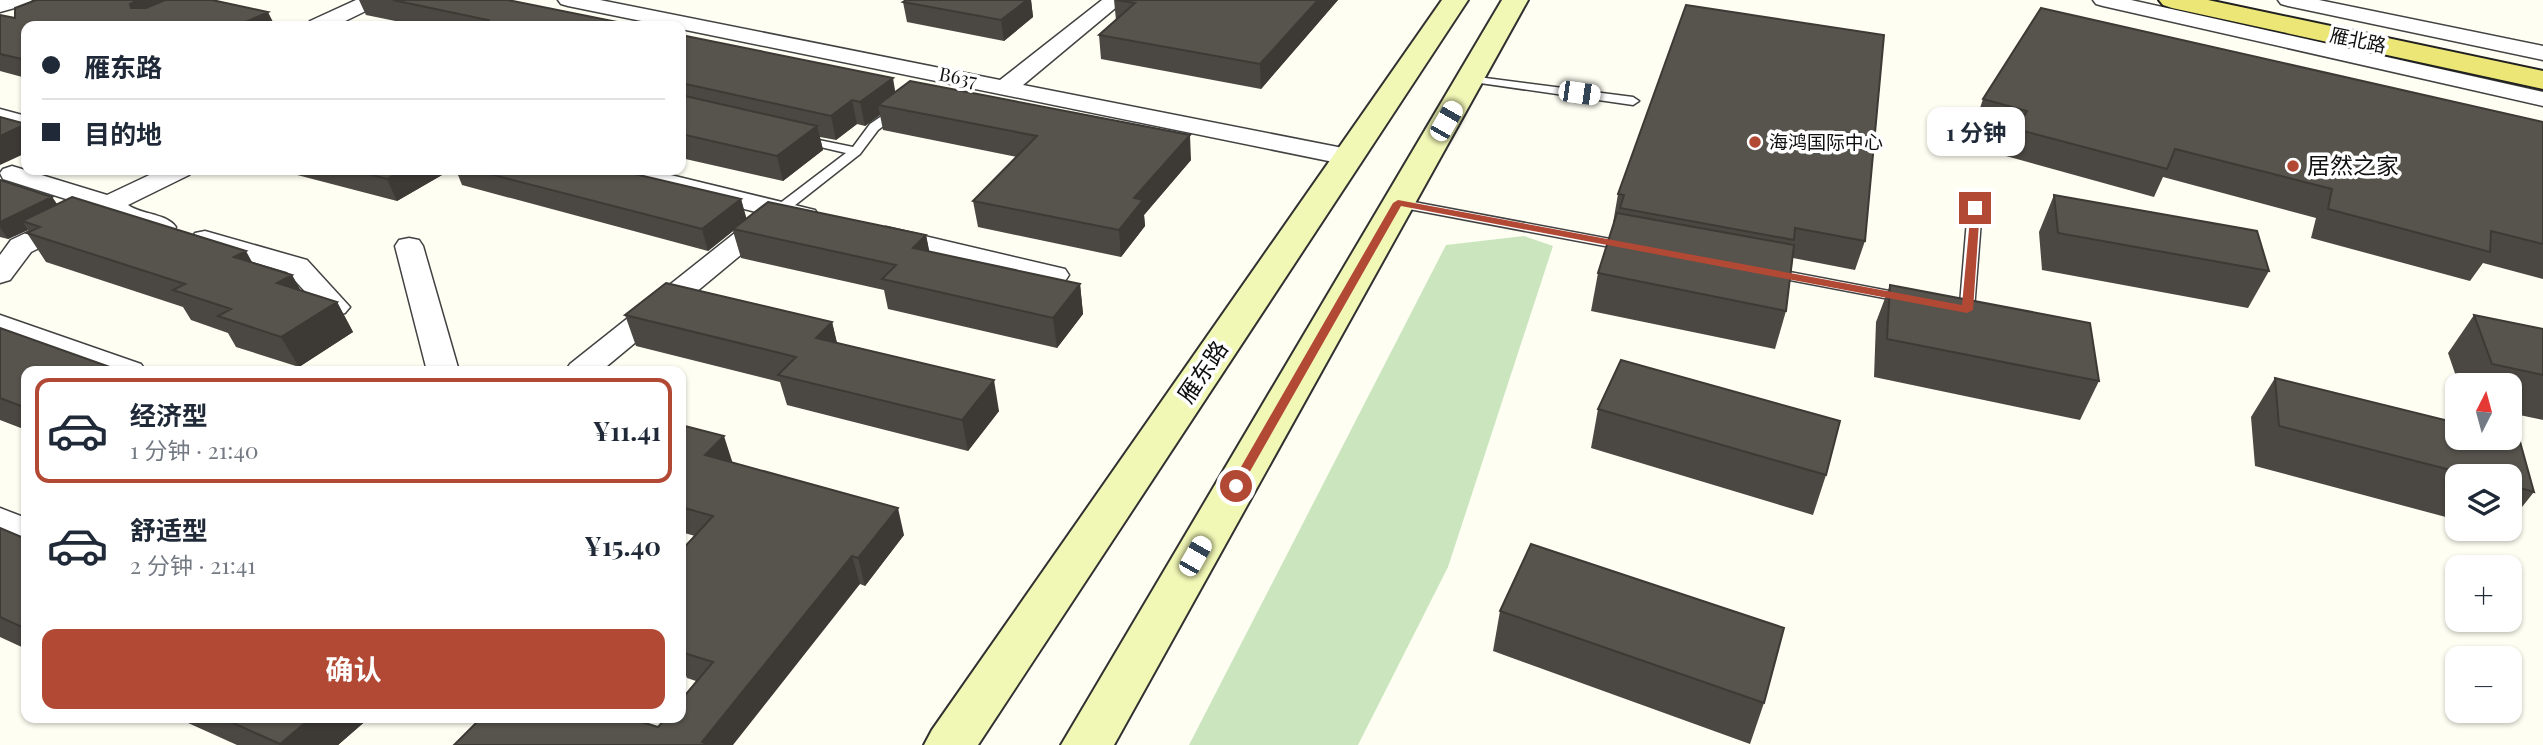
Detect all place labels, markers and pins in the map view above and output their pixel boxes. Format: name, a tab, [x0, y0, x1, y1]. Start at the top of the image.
place label: 海鸿国际中心	[1769, 128, 1883, 154]
marker: 海鸿国际中心	[1747, 134, 1763, 150]
place label: 居然之家	[2307, 149, 2399, 180]
marker: 居然之家	[2285, 158, 2301, 174]

